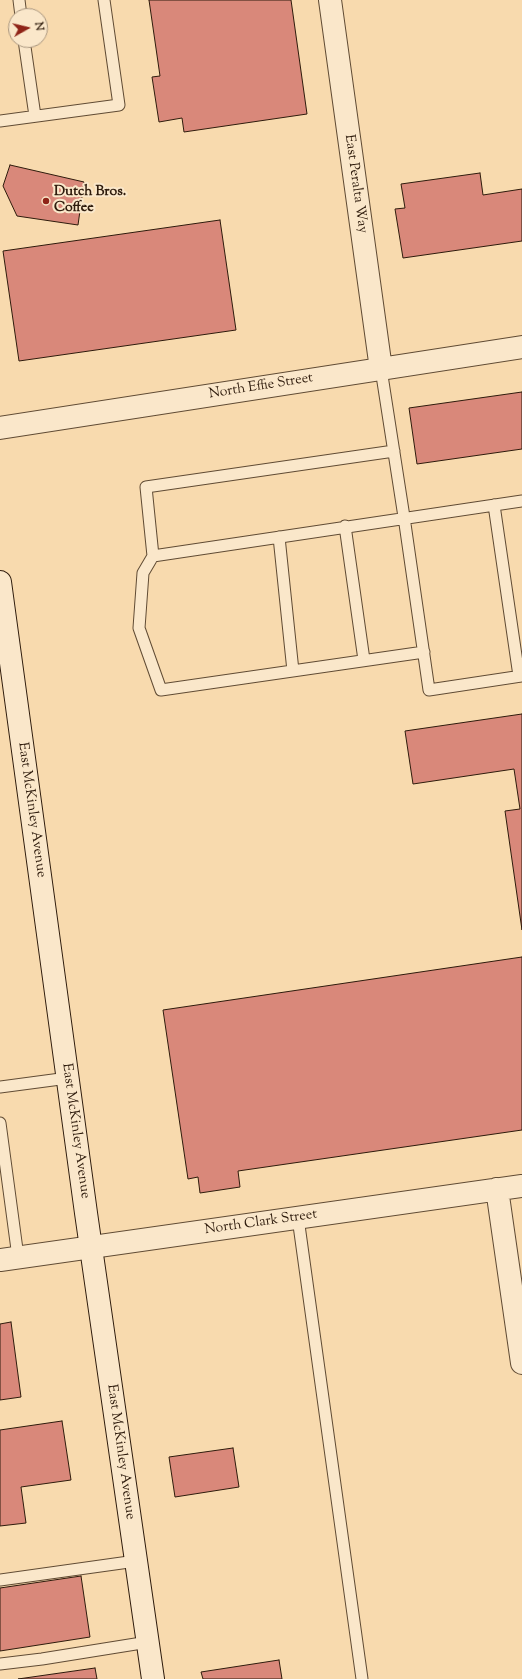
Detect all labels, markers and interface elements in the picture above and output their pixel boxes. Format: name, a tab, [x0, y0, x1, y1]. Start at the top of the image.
north arrow	[8, 8, 48, 48]
text: N	[30, 21, 47, 32]
street label: East Peralta Way	[340, 133, 370, 235]
place label: Dutch Bros. Coffee	[54, 185, 126, 218]
marker: Dutch Bros. Coffee	[41, 196, 51, 206]
street label: North Effie Street	[208, 370, 314, 404]
street label: East McKinley Avenue	[13, 741, 49, 879]
street label: East McKinley Avenue	[57, 1062, 93, 1200]
street label: North Clark Street	[204, 1207, 318, 1239]
street label: East McKinley Avenue	[102, 1383, 138, 1521]

